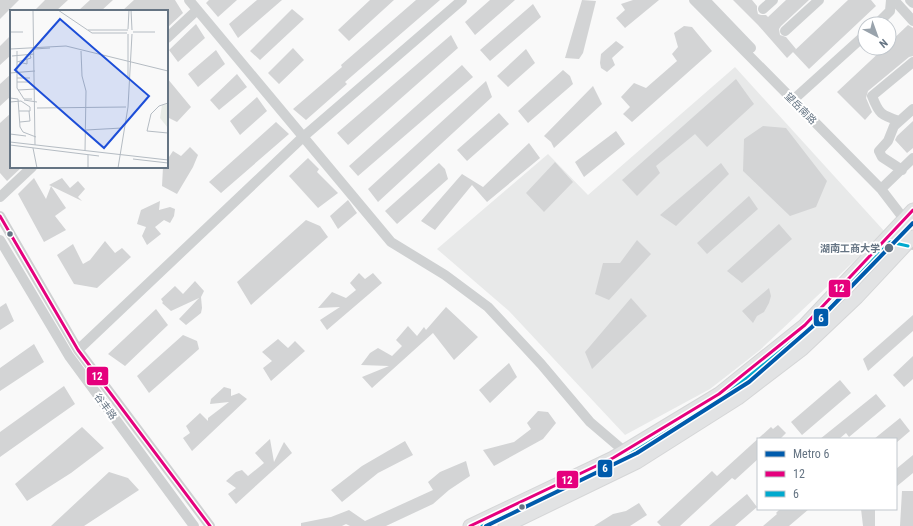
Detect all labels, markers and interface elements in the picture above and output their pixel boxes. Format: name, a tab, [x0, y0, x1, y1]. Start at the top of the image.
inset map	[10, 10, 168, 168]
north arrow	[857, 16, 897, 56]
text: N	[876, 36, 890, 50]
street label: 望岳南路	[783, 90, 819, 126]
unlabelled marker	[5, 229, 15, 239]
marker: 湖南工商大学	[883, 242, 895, 254]
place label: 湖南工商大学	[820, 243, 880, 254]
line badge: 12	[828, 279, 851, 298]
text: 12	[833, 282, 845, 295]
line badge: 6	[813, 308, 829, 327]
text: 6	[818, 312, 824, 325]
line badge: 12	[86, 366, 109, 386]
text: 12	[91, 370, 103, 383]
street label: 谷丰路	[92, 391, 119, 422]
legend	[757, 438, 897, 510]
text: Metro 6	[793, 447, 830, 461]
line badge: 6	[597, 459, 613, 478]
text: 6	[602, 462, 608, 475]
text: 12	[793, 467, 805, 481]
line badge: 12	[556, 470, 579, 489]
text: 12	[561, 474, 573, 487]
text: 6	[793, 487, 799, 501]
unlabelled marker	[517, 502, 527, 512]

